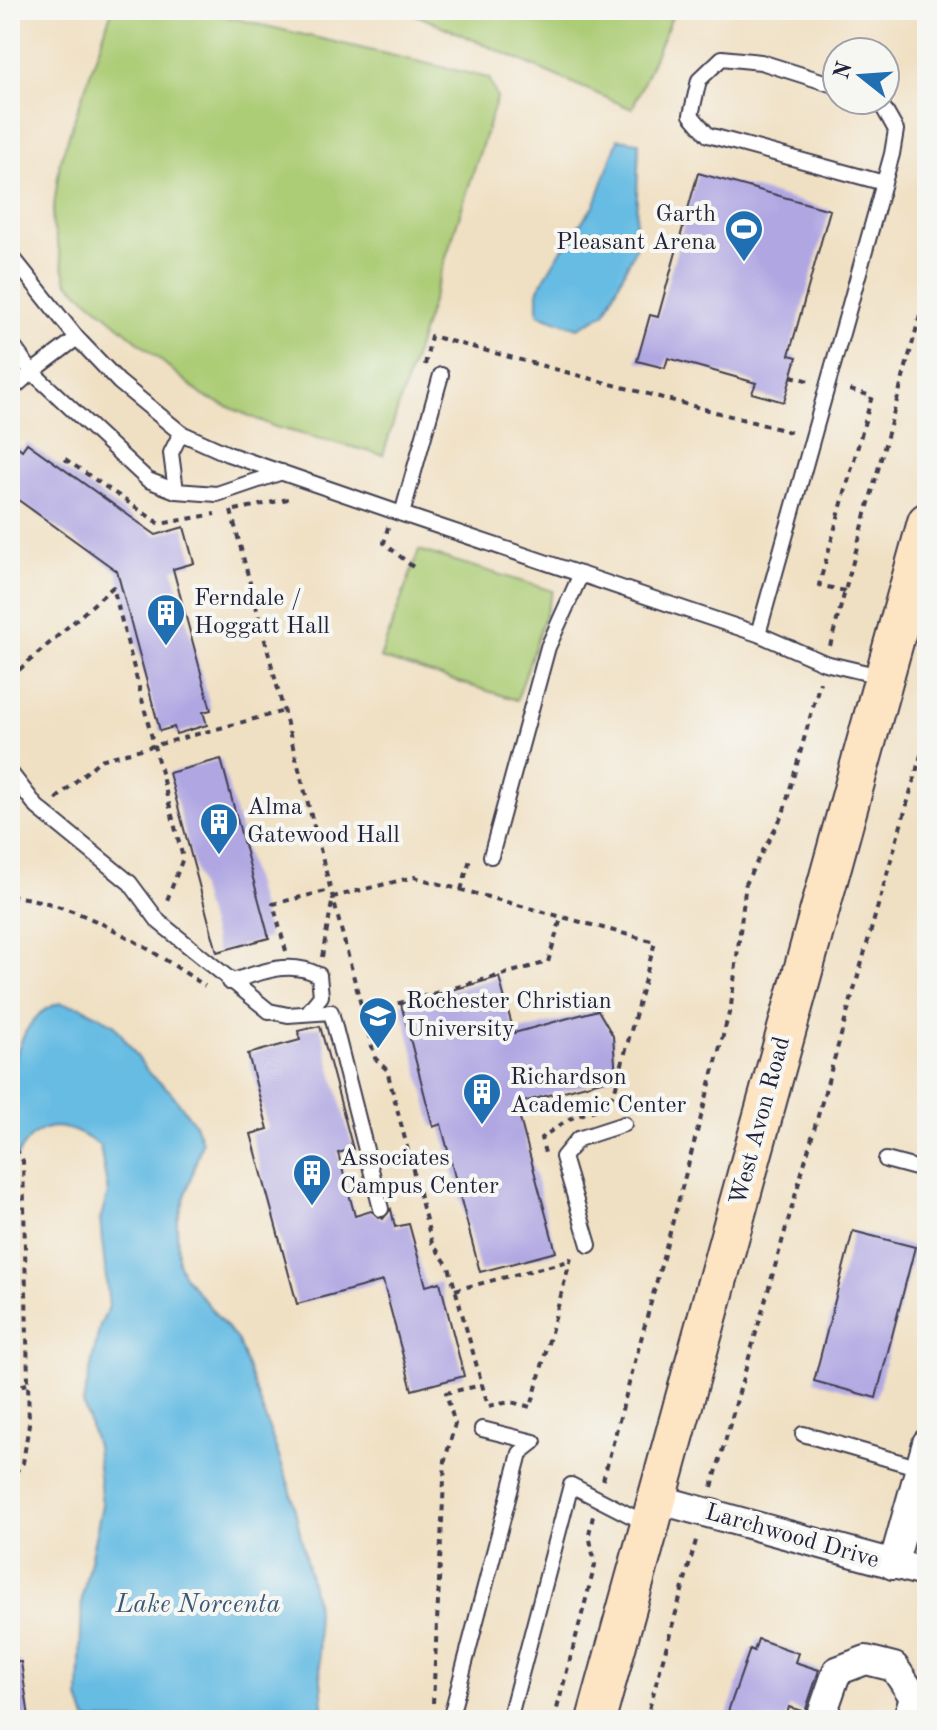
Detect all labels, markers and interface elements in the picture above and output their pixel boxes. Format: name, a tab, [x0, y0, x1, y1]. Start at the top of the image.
north arrow	[821, 36, 901, 116]
text: N	[831, 59, 857, 82]
place label: Garth Pleasant Arena	[556, 203, 716, 255]
sports icon: Garth Pleasant Arena	[723, 208, 765, 263]
place label: Ferndale / Hoggatt Hall	[194, 587, 330, 639]
building icon: Ferndale / Hoggatt Hall	[145, 592, 187, 647]
place label: Alma Gatewood Hall	[247, 796, 400, 848]
building icon: Alma Gatewood Hall	[198, 801, 240, 856]
place label: Rochester Christian University	[406, 990, 612, 1042]
school or university icon: Rochester Christian University	[357, 995, 399, 1050]
street label: West Avon Road	[727, 1034, 795, 1208]
place label: Richardson Academic Center	[510, 1066, 686, 1118]
building icon: Richardson Academic Center	[461, 1071, 503, 1126]
place label: Associates Campus Center	[340, 1147, 499, 1199]
building icon: Associates Campus Center	[291, 1152, 333, 1207]
street label: Larchwood Drive	[702, 1501, 882, 1573]
water label: Lake Norcenta	[115, 1592, 280, 1618]

